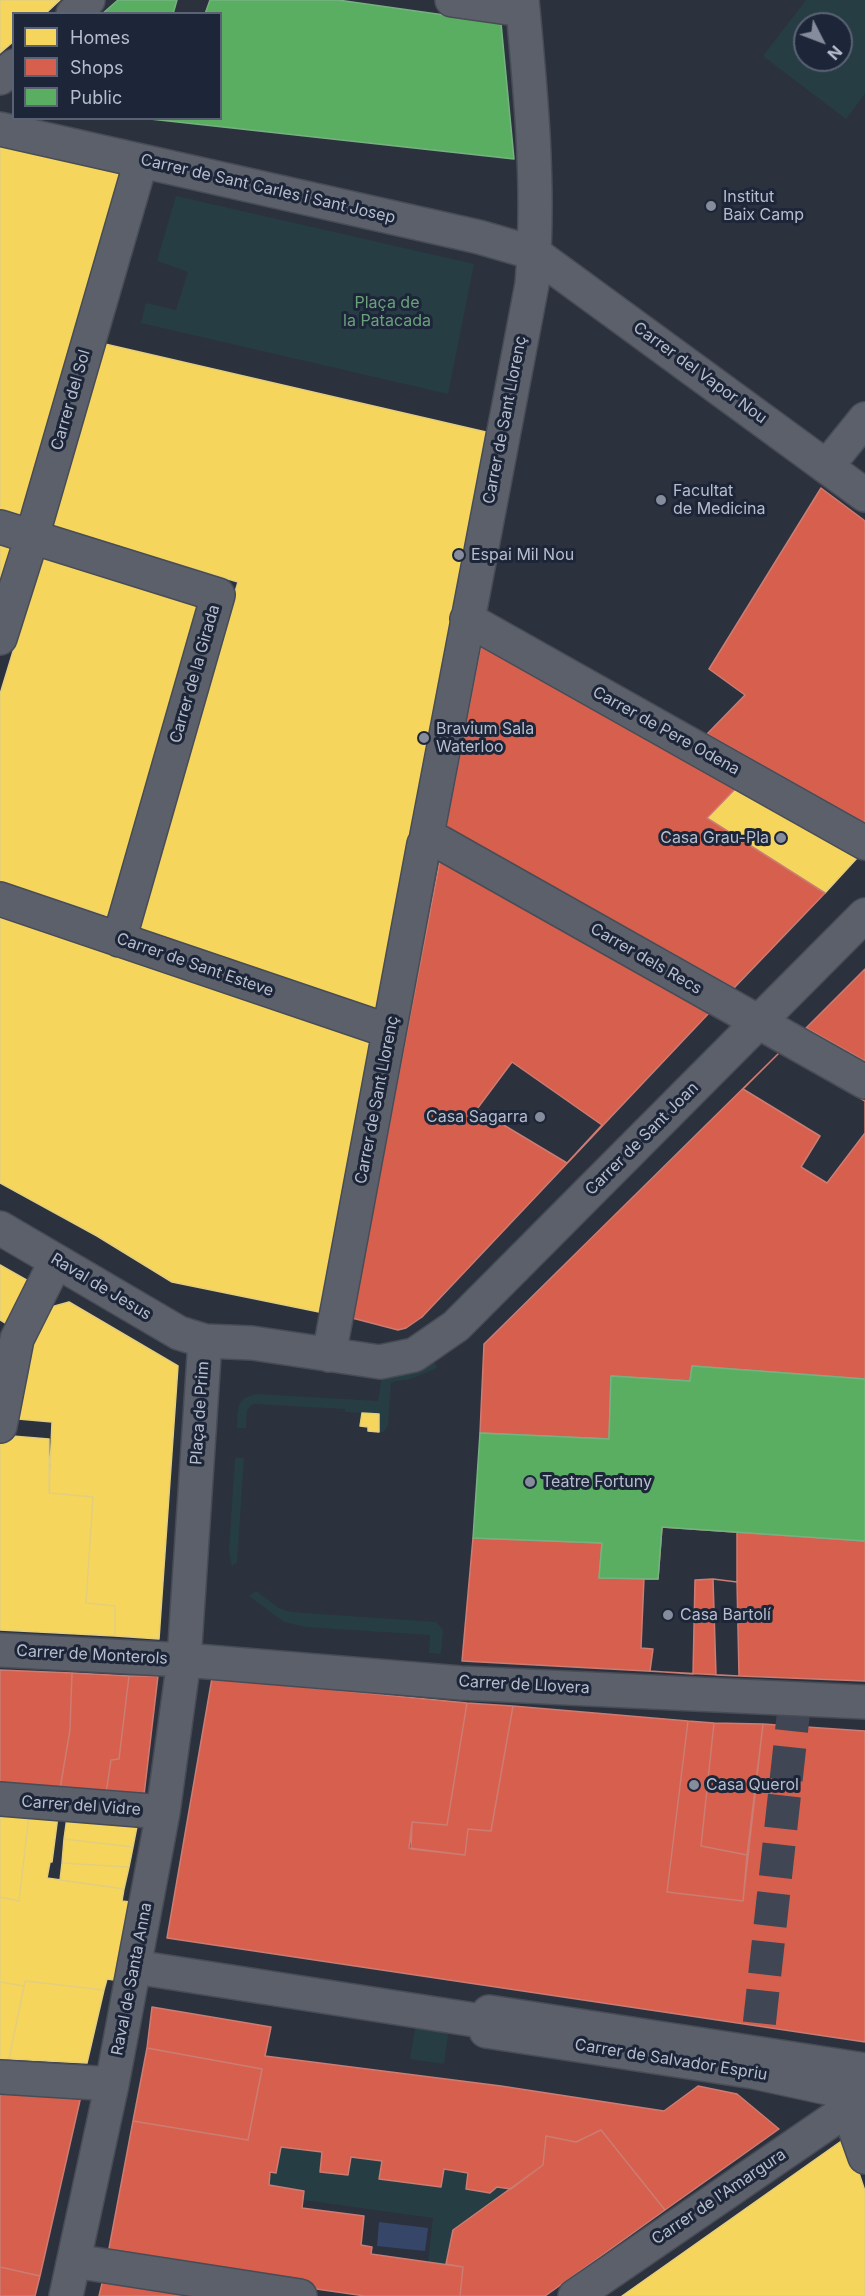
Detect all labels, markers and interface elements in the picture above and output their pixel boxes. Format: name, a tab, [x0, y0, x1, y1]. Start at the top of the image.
legend	[12, 12, 222, 120]
north arrow	[793, 12, 853, 72]
text: Homes	[70, 27, 130, 48]
text: N	[823, 41, 846, 64]
text: Shops	[70, 57, 124, 78]
text: Public	[70, 87, 122, 108]
street label: Carrer de Sant Carles i Sant Josep	[139, 150, 397, 228]
place label: Institut Baix Camp	[723, 187, 804, 225]
marker: Institut Baix Camp	[704, 199, 718, 213]
park label: Plaça de la Patacada	[343, 293, 431, 331]
street label: Carrer del Vapor Nou	[630, 318, 770, 428]
street label: Carrer de Sant Llorenç	[479, 334, 531, 506]
street label: Carrer del Sol	[47, 347, 95, 453]
place label: Facultat de Medicina	[673, 481, 766, 519]
marker: Facultat de Medicina	[654, 493, 668, 507]
place label: Espai Mil Nou	[471, 545, 574, 565]
marker: Espai Mil Nou	[452, 548, 466, 562]
street label: Carrer de la Girada	[166, 603, 224, 745]
street label: Carrer de Pere Odena	[589, 683, 743, 779]
place label: Bravium Sala Waterloo	[436, 719, 534, 757]
marker: Bravium Sala Waterloo	[417, 731, 431, 745]
place label: Casa Grau-Pla	[660, 828, 769, 848]
marker: Casa Grau-Pla	[774, 831, 788, 845]
street label: Carrer dels Recs	[587, 919, 705, 999]
street label: Carrer de Sant Esteve	[114, 929, 276, 1001]
street label: Carrer de Sant Llorenç	[351, 1014, 403, 1186]
street label: Carrer de Sant Joan	[581, 1078, 703, 1200]
place label: Casa Sagarra	[426, 1107, 528, 1127]
marker: Casa Sagarra	[533, 1110, 547, 1124]
street label: Raval de Jesus	[47, 1249, 155, 1325]
street label: Plaça de Prim	[187, 1361, 213, 1465]
place label: Teatre Fortuny	[542, 1472, 652, 1492]
marker: Teatre Fortuny	[523, 1475, 537, 1489]
place label: Casa Bartolí	[680, 1605, 771, 1625]
marker: Casa Bartolí	[661, 1608, 675, 1622]
street label: Carrer de Monterols	[16, 1641, 168, 1669]
street label: Carrer de Llovera	[458, 1672, 590, 1698]
place label: Casa Querol	[706, 1775, 799, 1795]
marker: Casa Querol	[687, 1778, 701, 1792]
street label: Carrer del Vidre	[21, 1792, 141, 1820]
street label: Raval de Santa Anna	[108, 1901, 156, 2057]
street label: Carrer de Salvador Espriu	[573, 2035, 769, 2085]
street label: Carrer de l'Amargura	[648, 2145, 790, 2249]

